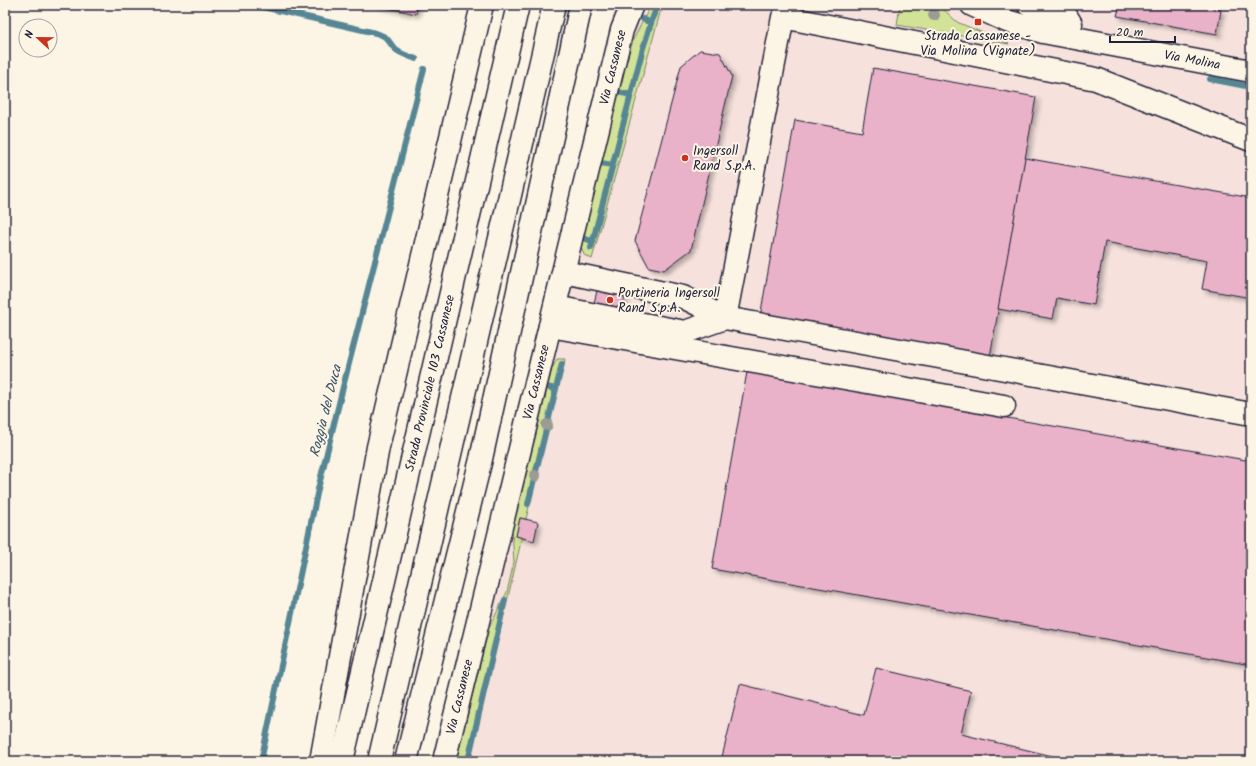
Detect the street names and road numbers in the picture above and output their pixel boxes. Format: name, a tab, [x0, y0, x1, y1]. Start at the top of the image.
street label: Via Cassanese	[594, 27, 632, 107]
street label: Via Molina	[1162, 44, 1222, 76]
street label: Strada Provinciale 103 Cassanese	[399, 293, 461, 474]
street label: Via Cassanese	[517, 342, 556, 422]
street label: Via Cassanese	[440, 657, 479, 737]

